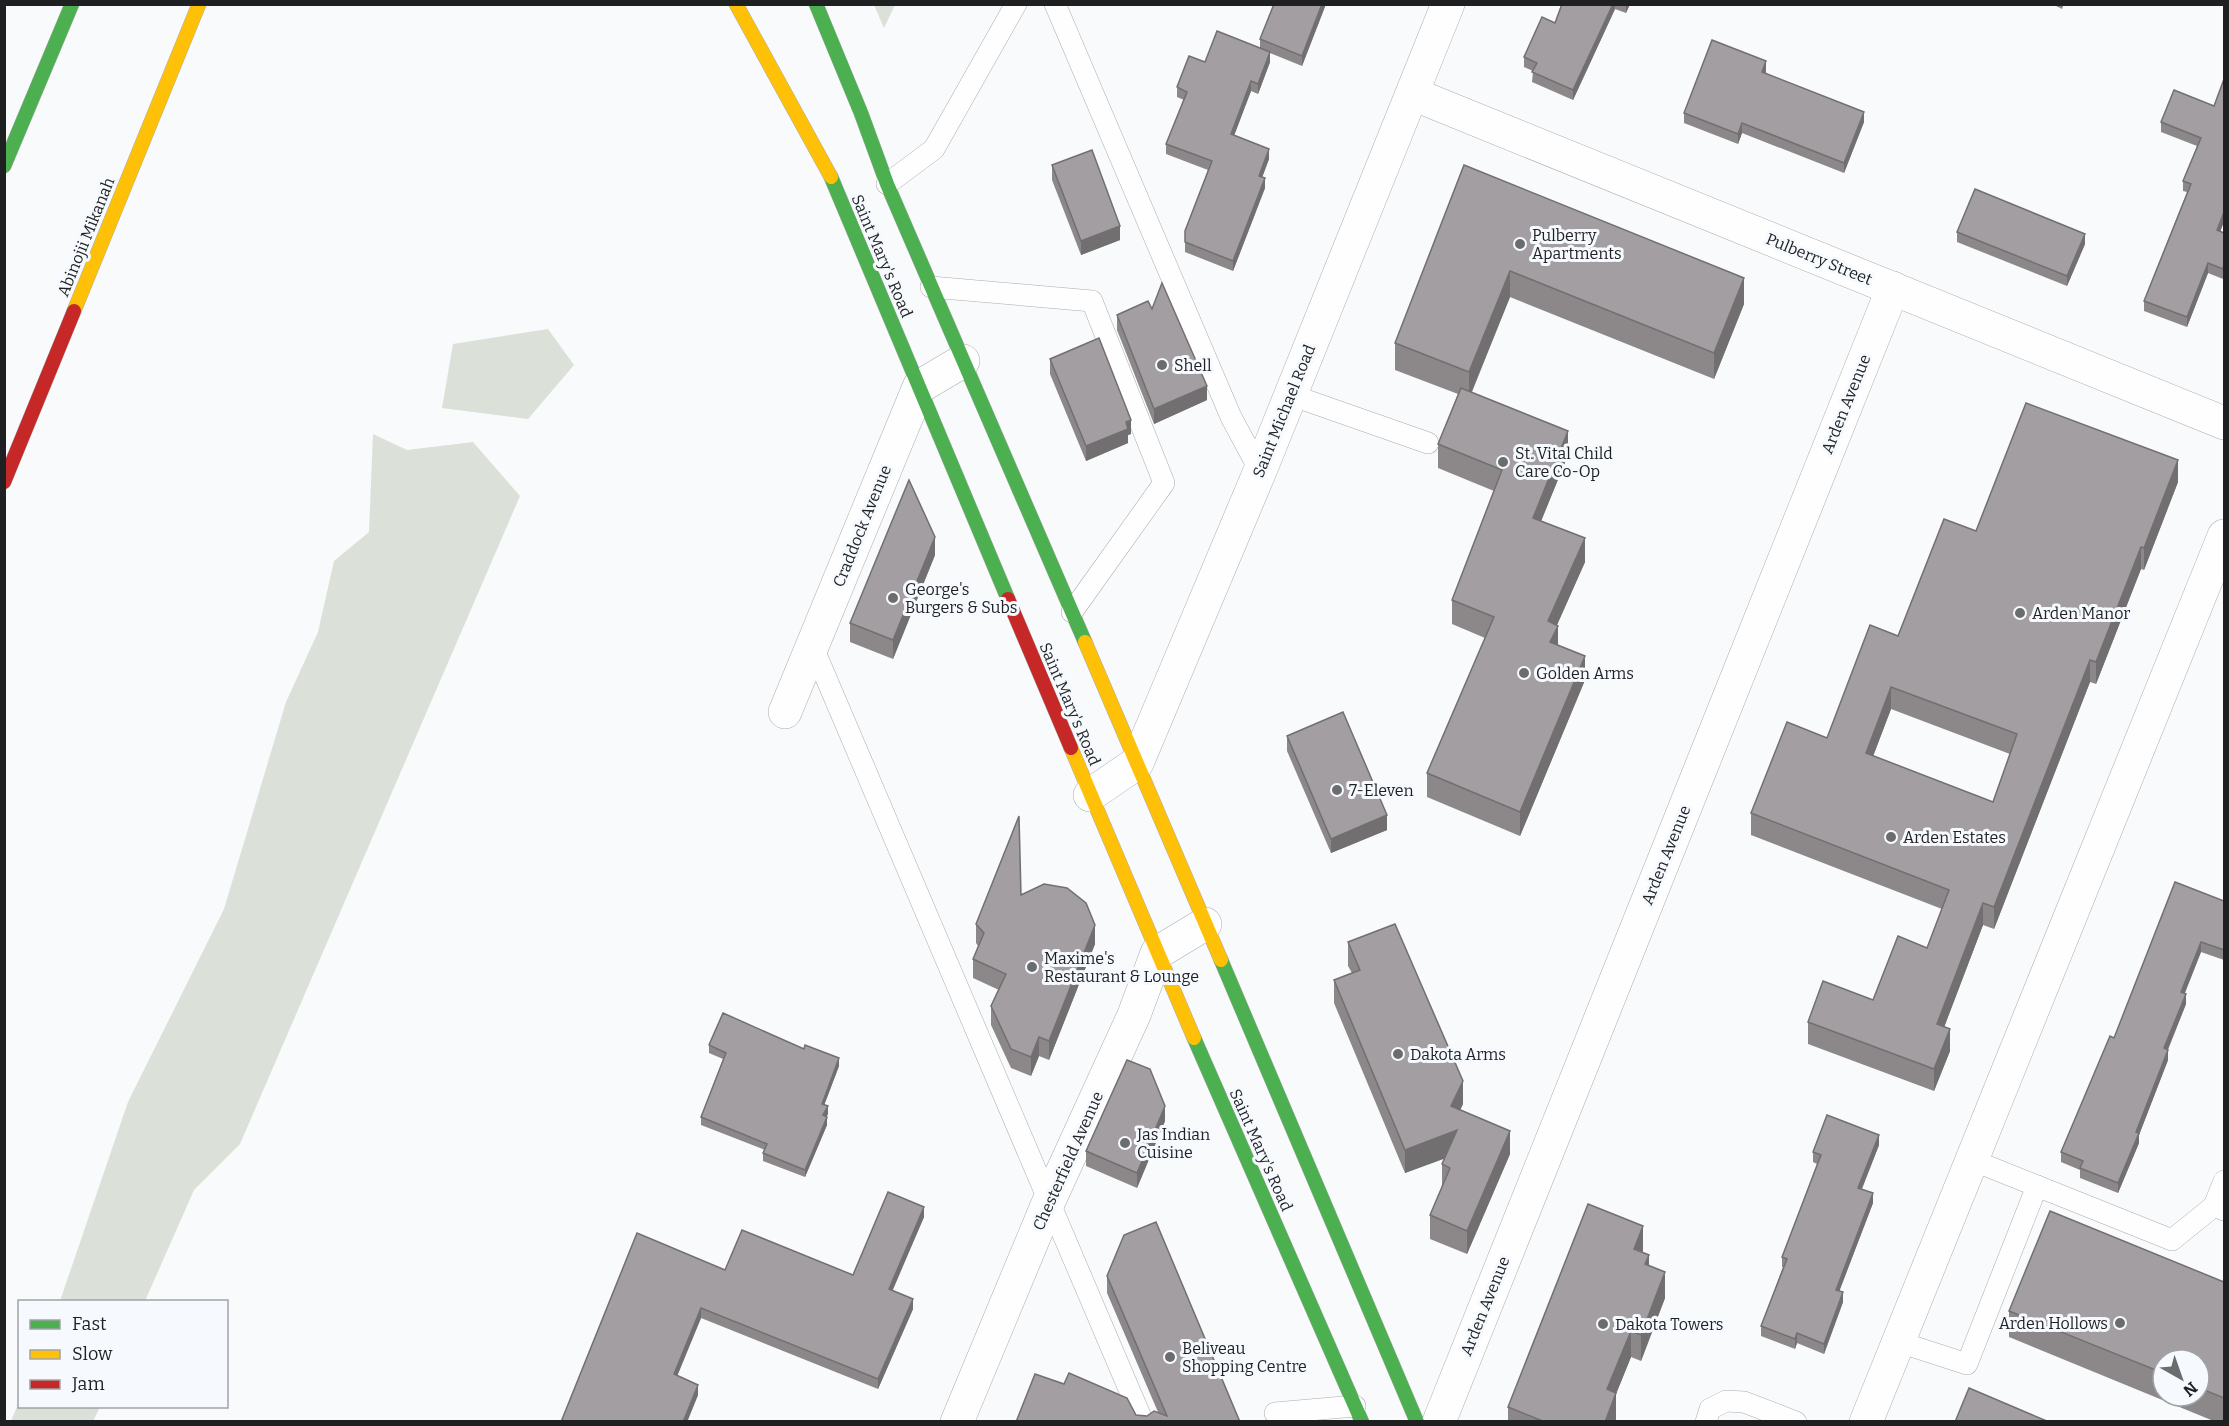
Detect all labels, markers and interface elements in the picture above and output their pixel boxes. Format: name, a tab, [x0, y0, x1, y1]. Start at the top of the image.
street label: Abinojii Mikanah	[53, 175, 119, 299]
street label: Saint Mary's Road	[848, 192, 917, 321]
place label: Pulberry Apartments	[1532, 226, 1622, 263]
street label: Pulberry Street	[1763, 229, 1875, 289]
marker: Pulberry Apartments	[1513, 237, 1527, 251]
street label: Saint Michael Road	[1249, 341, 1320, 480]
street label: Arden Avenue	[1817, 352, 1875, 456]
place label: Shell	[1174, 356, 1212, 375]
marker: Shell	[1155, 358, 1169, 372]
place label: St. Vital Child Care Co-Op	[1515, 444, 1613, 481]
marker: St. Vital Child Care Co-Op	[1496, 455, 1510, 469]
street label: Craddock Avenue	[829, 462, 895, 590]
place label: George's Burgers & Subs	[905, 580, 1017, 617]
marker: George's Burgers & Subs	[886, 591, 900, 605]
place label: Arden Manor	[2032, 604, 2130, 623]
marker: Arden Manor	[2013, 606, 2027, 620]
street label: Saint Mary's Road	[1036, 640, 1105, 769]
place label: Golden Arms	[1536, 664, 1634, 683]
marker: Golden Arms	[1517, 666, 1531, 680]
place label: 7-Eleven	[1349, 781, 1414, 800]
marker: 7-Eleven	[1330, 783, 1344, 797]
street label: Arden Avenue	[1637, 803, 1695, 907]
place label: Arden Estates	[1903, 828, 2006, 847]
marker: Arden Estates	[1884, 830, 1898, 844]
place label: Maxime's Restaurant & Lounge	[1044, 949, 1199, 986]
marker: Maxime's Restaurant & Lounge	[1025, 960, 1039, 974]
place label: Dakota Arms	[1410, 1045, 1506, 1064]
marker: Dakota Arms	[1391, 1047, 1405, 1061]
street label: Saint Mary's Road	[1226, 1086, 1297, 1215]
street label: Chesterfield Avenue	[1029, 1089, 1107, 1233]
place label: Jas Indian Cuisine	[1136, 1125, 1210, 1162]
marker: Jas Indian Cuisine	[1118, 1136, 1132, 1150]
street label: Arden Avenue	[1456, 1254, 1514, 1358]
legend	[18, 1300, 228, 1408]
text: Fast	[72, 1313, 107, 1335]
place label: Arden Hollows	[1999, 1314, 2108, 1333]
place label: Dakota Towers	[1615, 1315, 1723, 1334]
marker: Arden Hollows	[2113, 1316, 2127, 1330]
marker: Dakota Towers	[1596, 1317, 1610, 1331]
place label: Beliveau Shopping Centre	[1182, 1339, 1307, 1376]
text: Slow	[72, 1343, 113, 1365]
north arrow	[2151, 1348, 2211, 1408]
marker: Beliveau Shopping Centre	[1163, 1350, 1177, 1364]
text: Jam	[71, 1373, 105, 1395]
text: N	[2179, 1378, 2201, 1400]

